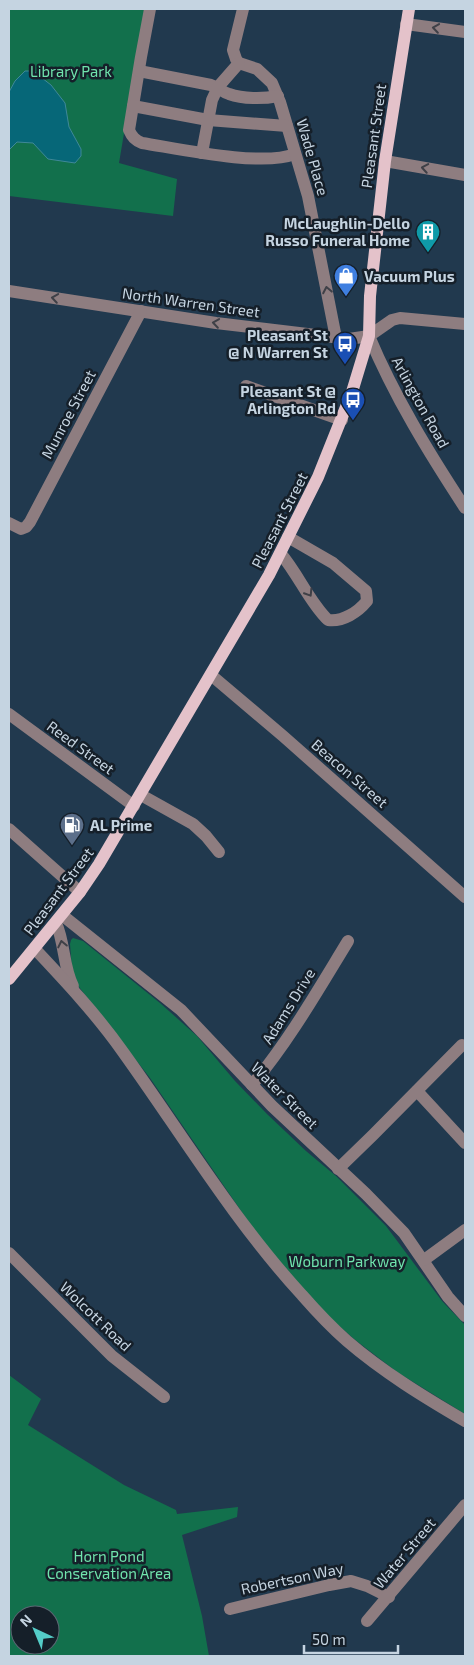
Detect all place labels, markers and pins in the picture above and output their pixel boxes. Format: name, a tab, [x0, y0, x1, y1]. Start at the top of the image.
place label: McLaughlin-Dello Russo Funeral Home	[265, 214, 410, 249]
building icon: McLaughlin-Dello Russo Funeral Home	[415, 219, 441, 253]
shop icon: Vacuum Plus	[333, 263, 359, 297]
place label: Vacuum Plus	[364, 267, 455, 285]
place label: Pleasant St @ N Warren St	[228, 326, 328, 361]
bus stop icon: Pleasant St @ N Warren St	[332, 331, 358, 365]
place label: Pleasant St @ Arlington Rd	[240, 382, 336, 417]
bus stop icon: Pleasant St @ Arlington Rd	[340, 387, 366, 421]
fuel station icon: AL Prime	[59, 812, 85, 846]
place label: AL Prime	[90, 816, 152, 834]

